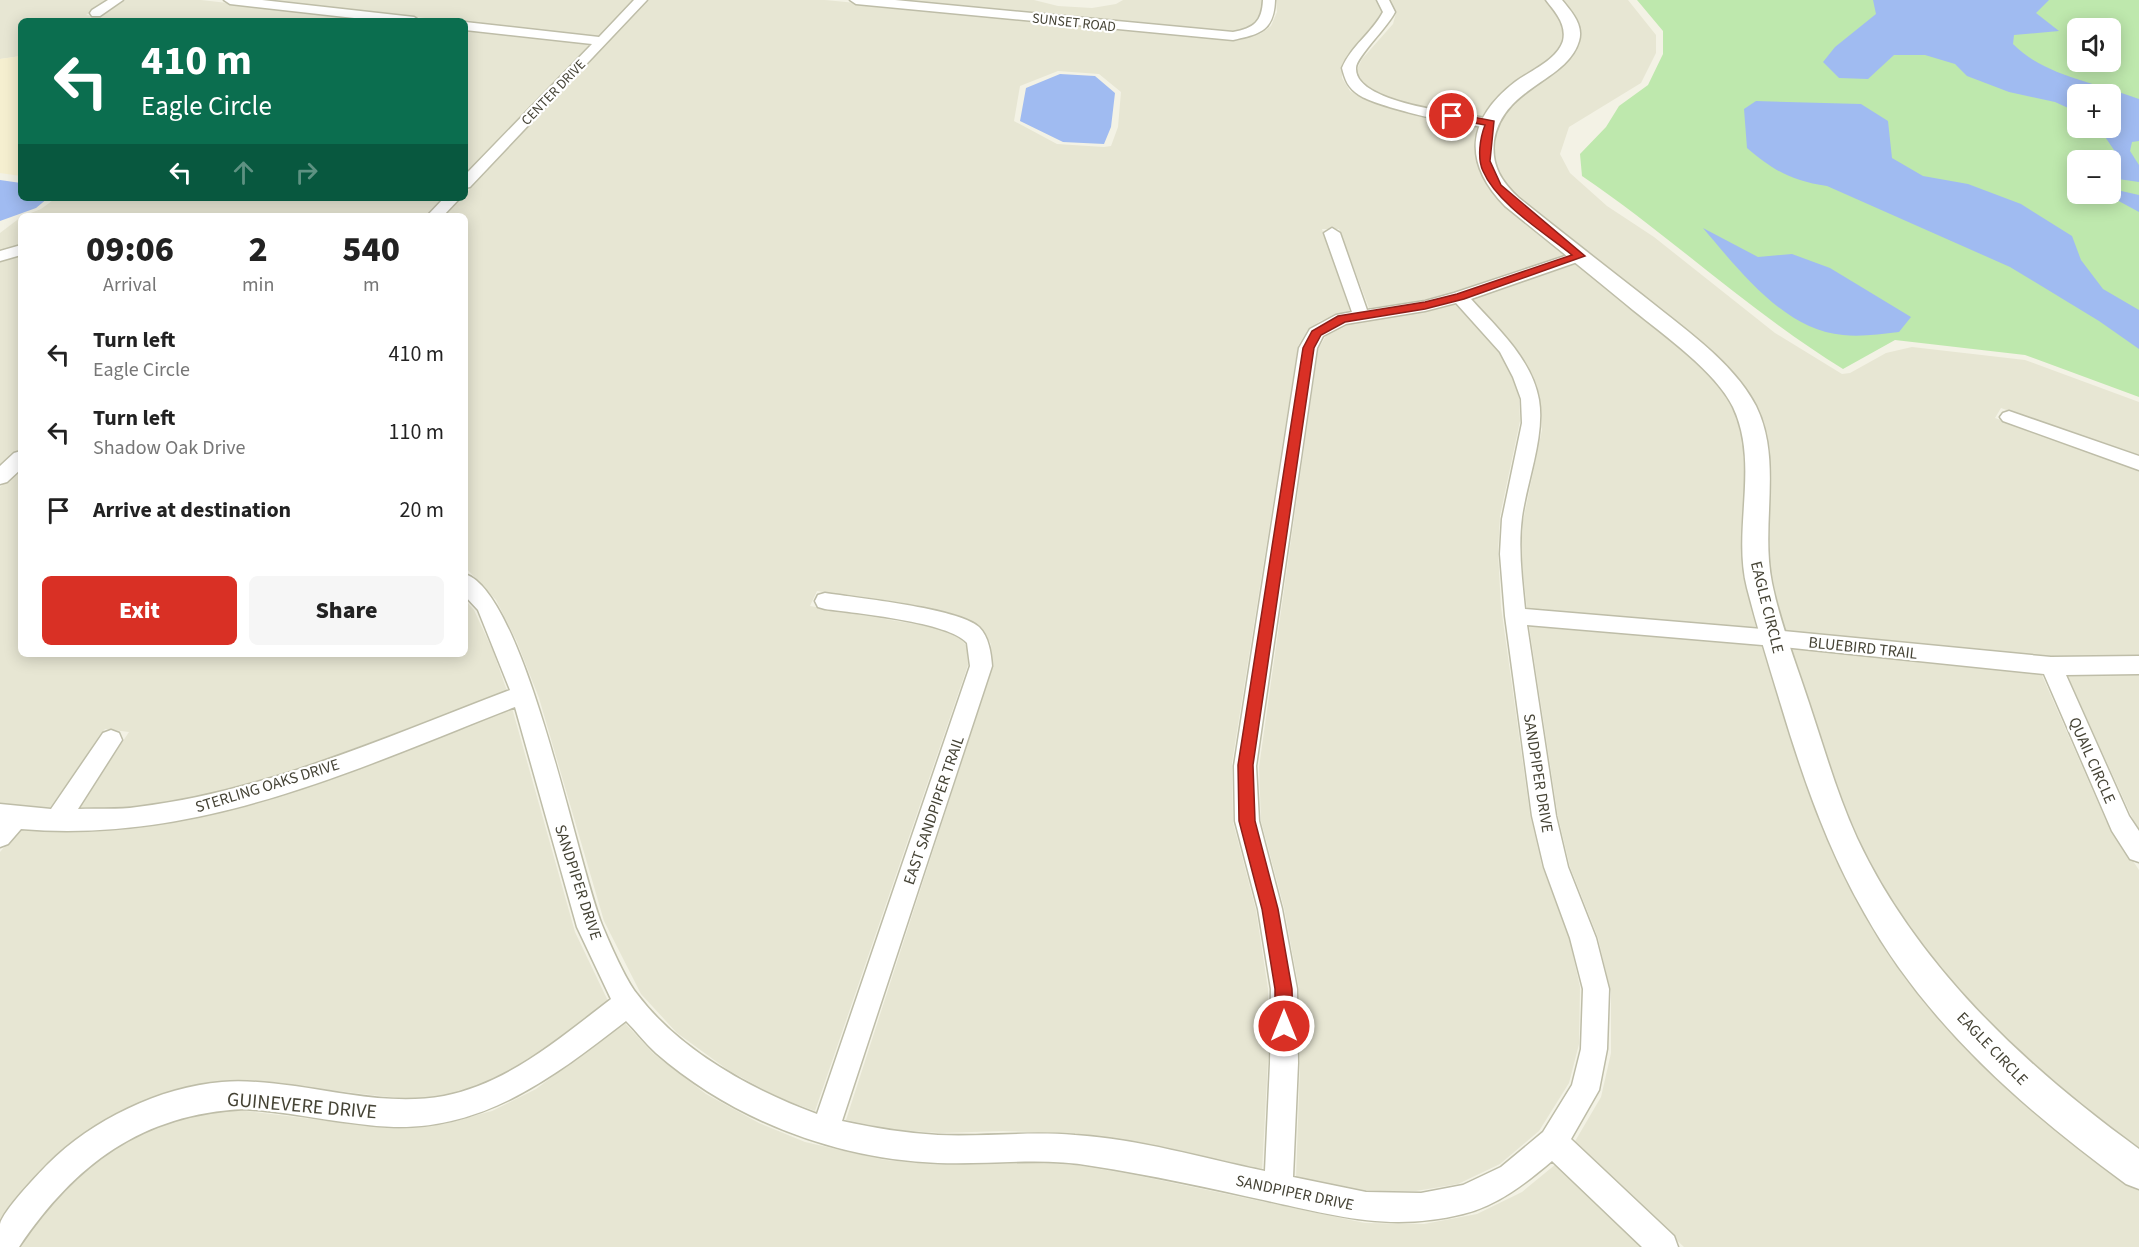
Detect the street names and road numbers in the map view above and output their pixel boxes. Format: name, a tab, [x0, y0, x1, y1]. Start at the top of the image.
street label: SUNSET ROAD	[1031, 9, 1117, 37]
street label: CENTER DRIVE	[517, 55, 590, 130]
street label: EAGLE CIRCLE	[1745, 559, 1789, 656]
street label: BLUEBIRD TRAIL	[1807, 631, 1919, 665]
street label: SANDPIPER DRIVE	[1518, 712, 1558, 834]
street label: QUAIL CIRCLE	[2063, 714, 2121, 807]
street label: EAST SANDPIPER TRAIL	[898, 733, 970, 888]
street label: STERLING OAKS DRIVE	[193, 754, 342, 818]
street label: SANDPIPER DRIVE	[549, 822, 607, 943]
street label: EAGLE CIRCLE	[1952, 1007, 2033, 1090]
street label: GUINEVERE DRIVE	[226, 1085, 378, 1127]
street label: SANDPIPER DRIVE	[1234, 1170, 1356, 1216]

